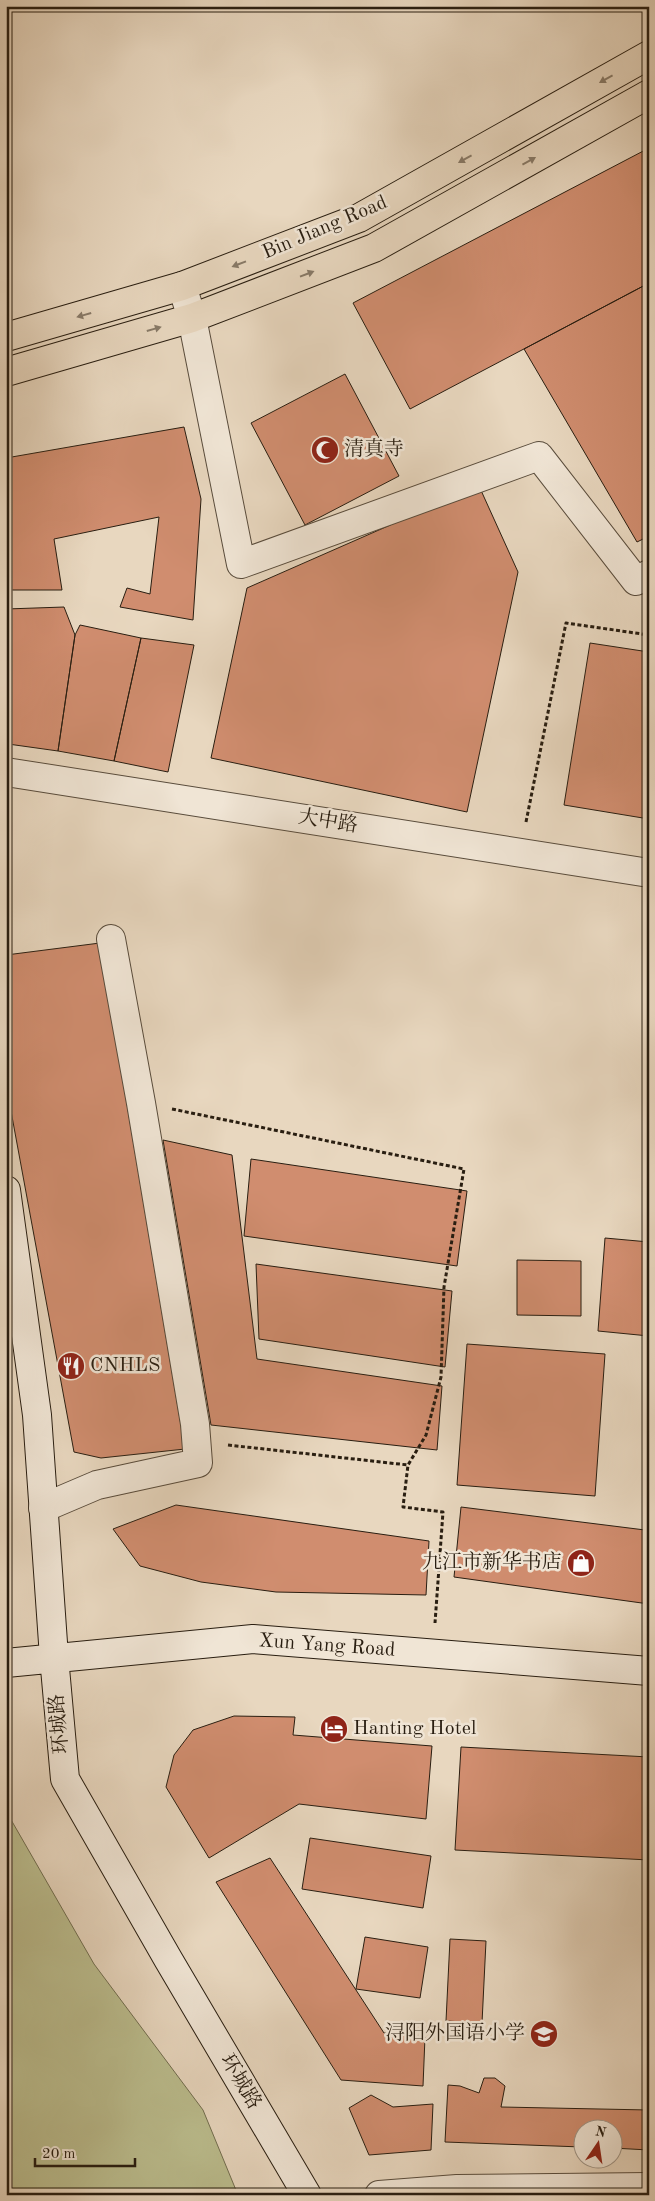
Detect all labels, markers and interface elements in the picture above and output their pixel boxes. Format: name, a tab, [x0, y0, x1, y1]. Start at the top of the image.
one-way arrow	[600, 75, 613, 84]
one-way arrow	[457, 155, 472, 163]
one-way arrow	[522, 157, 536, 165]
street label: Bin Jiang Road	[260, 193, 390, 263]
one-way arrow	[231, 261, 246, 269]
one-way arrow	[299, 270, 314, 277]
one-way arrow	[77, 311, 92, 319]
one-way arrow	[146, 324, 161, 332]
mosque icon: 清真寺	[310, 435, 340, 465]
place label: 清真寺	[344, 438, 404, 460]
street label: 大中路	[297, 805, 360, 837]
restaurant icon: CNHLS	[56, 1351, 86, 1381]
place label: CNHLS	[90, 1356, 160, 1376]
shop icon: 九江市新华书店	[566, 1548, 596, 1578]
place label: 九江市新华书店	[422, 1550, 562, 1573]
street label: Xun Yang Road	[258, 1631, 396, 1661]
street label: 环城路	[45, 1693, 73, 1755]
hotel icon: Hanting Hotel	[319, 1714, 349, 1744]
place label: Hanting Hotel	[353, 1719, 476, 1739]
school or university icon: 浔阳外国语小学	[529, 2019, 559, 2049]
place label: 浔阳外国语小学	[385, 2022, 525, 2044]
street label: 环城路	[216, 2050, 266, 2113]
north arrow	[572, 2118, 622, 2168]
text: N	[594, 2124, 608, 2140]
scale bar	[35, 2136, 135, 2168]
text: 20 m	[42, 2147, 76, 2162]

